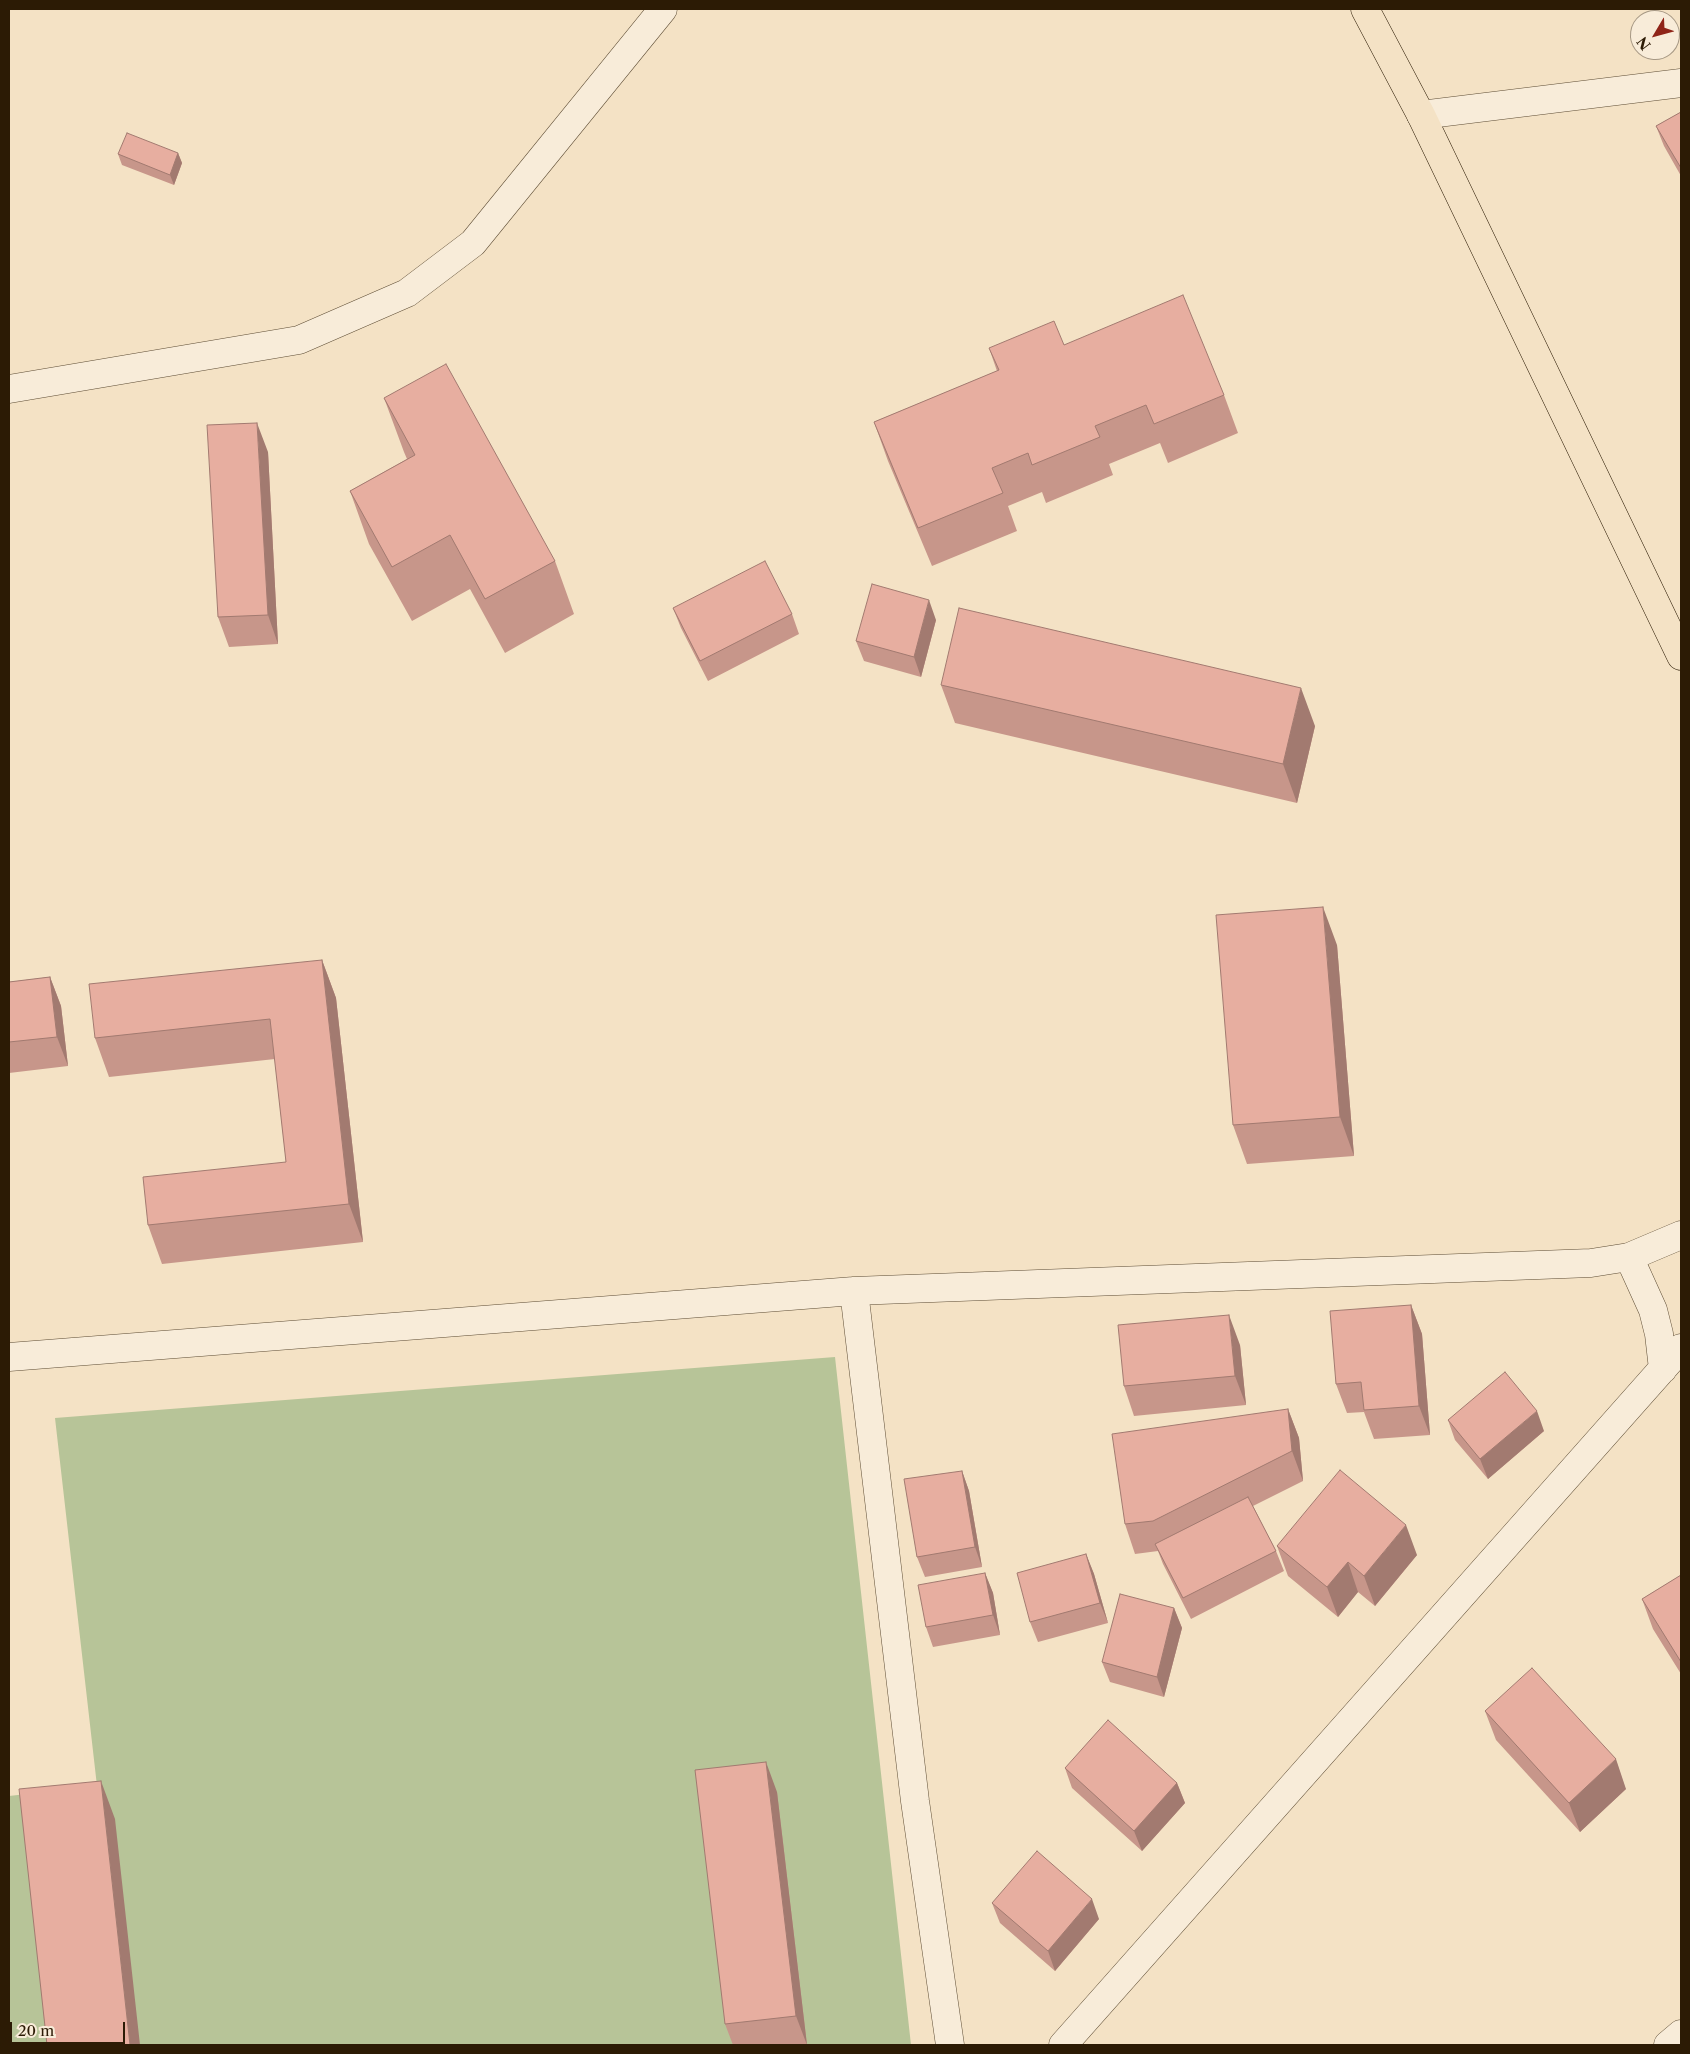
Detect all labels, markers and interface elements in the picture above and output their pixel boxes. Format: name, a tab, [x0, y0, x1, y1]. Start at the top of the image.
north arrow	[1630, 10, 1680, 60]
text: N	[1633, 33, 1655, 54]
scale bar	[12, 2012, 128, 2044]
text: 20 m	[18, 2021, 54, 2040]

